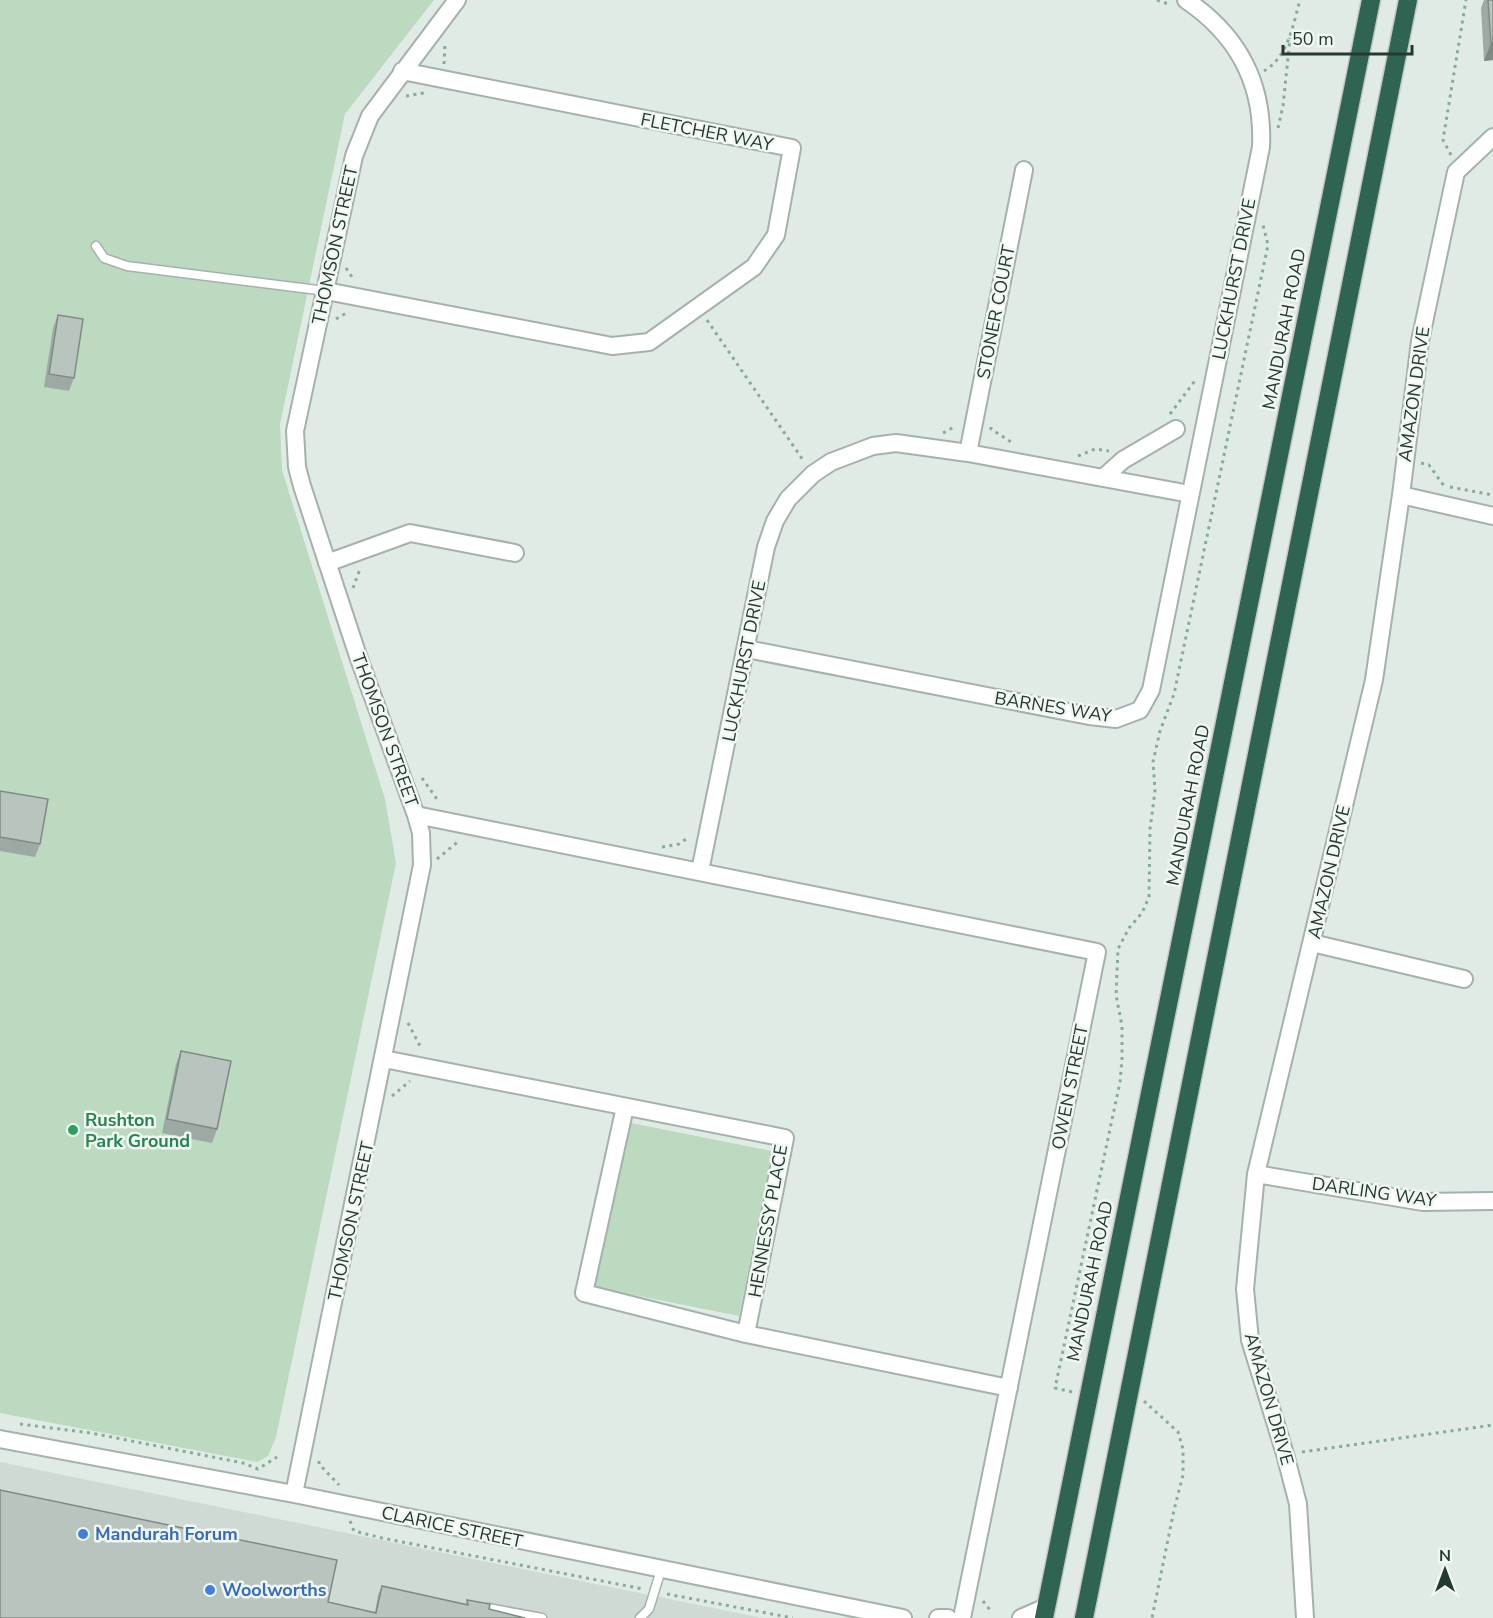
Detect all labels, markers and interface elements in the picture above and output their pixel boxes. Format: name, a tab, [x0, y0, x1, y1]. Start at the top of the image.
scale bar	[1283, 18, 1412, 56]
text: 50 m	[1292, 27, 1334, 51]
street label: FLETCHER WAY	[639, 107, 776, 157]
street label: THOMSON STREET	[306, 163, 364, 327]
street label: LUCKHURST DRIVE	[1207, 196, 1261, 362]
street label: STONER COURT	[971, 243, 1021, 381]
street label: MANDURAH ROAD	[1257, 246, 1311, 412]
street label: AMAZON DRIVE	[1393, 325, 1435, 463]
street label: LUCKHURST DRIVE	[717, 578, 771, 744]
street label: THOMSON STREET	[346, 650, 424, 810]
street label: BARNES WAY	[993, 686, 1113, 728]
street label: MANDURAH ROAD	[1161, 722, 1215, 888]
street label: AMAZON DRIVE	[1302, 803, 1356, 941]
street label: OWEN STREET	[1046, 1022, 1094, 1152]
place label: Rushton Park Ground	[85, 1108, 190, 1153]
marker: Rushton Park Ground	[66, 1123, 80, 1137]
street label: THOMSON STREET	[322, 1139, 380, 1303]
street label: HENNESSY PLACE	[743, 1143, 793, 1299]
street label: DARLING WAY	[1310, 1171, 1438, 1213]
street label: MANDURAH ROAD	[1061, 1198, 1119, 1364]
street label: AMAZON DRIVE	[1239, 1330, 1299, 1468]
street label: CLARICE STREET	[379, 1500, 525, 1554]
place label: Mandurah Forum	[95, 1522, 238, 1546]
marker: Mandurah Forum	[76, 1527, 90, 1541]
north arrow	[1415, 1540, 1475, 1600]
text: N	[1439, 1545, 1451, 1567]
place label: Woolworths	[222, 1578, 327, 1602]
marker: Woolworths	[203, 1583, 217, 1597]

